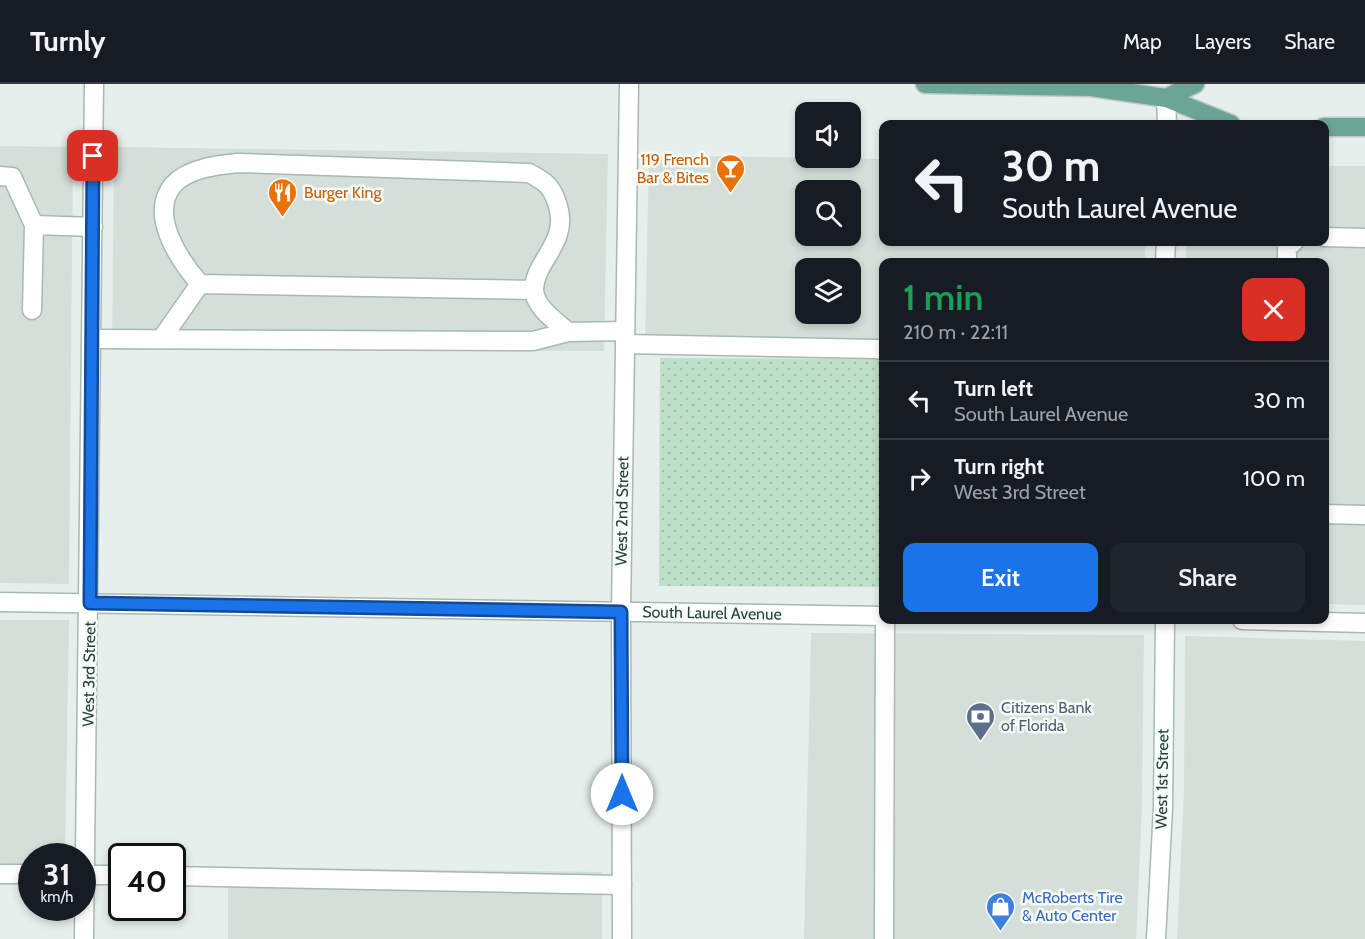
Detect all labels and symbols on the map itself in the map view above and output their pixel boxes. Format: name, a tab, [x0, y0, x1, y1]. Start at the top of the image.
pin	[67, 130, 118, 181]
place label: 119 French Bar & Bites	[637, 150, 709, 187]
bar icon: 119 French Bar & Bites	[714, 152, 746, 194]
restaurant icon: Burger King	[267, 176, 299, 218]
place label: Burger King	[304, 183, 382, 202]
street label: West 2nd Street	[612, 456, 632, 566]
street label: South Laurel Avenue	[642, 602, 782, 624]
street label: West 3rd Street	[79, 621, 99, 727]
place label: Citizens Bank of Florida	[1001, 698, 1092, 735]
bank icon: Citizens Bank of Florida	[964, 700, 996, 742]
street label: West 1st Street	[1152, 728, 1172, 829]
position arrow	[590, 762, 654, 826]
speed limit sign: 40	[108, 843, 186, 921]
place label: McRoberts Tire & Auto Center	[1022, 888, 1123, 925]
shop icon: McRoberts Tire & Auto Center	[985, 890, 1017, 932]

